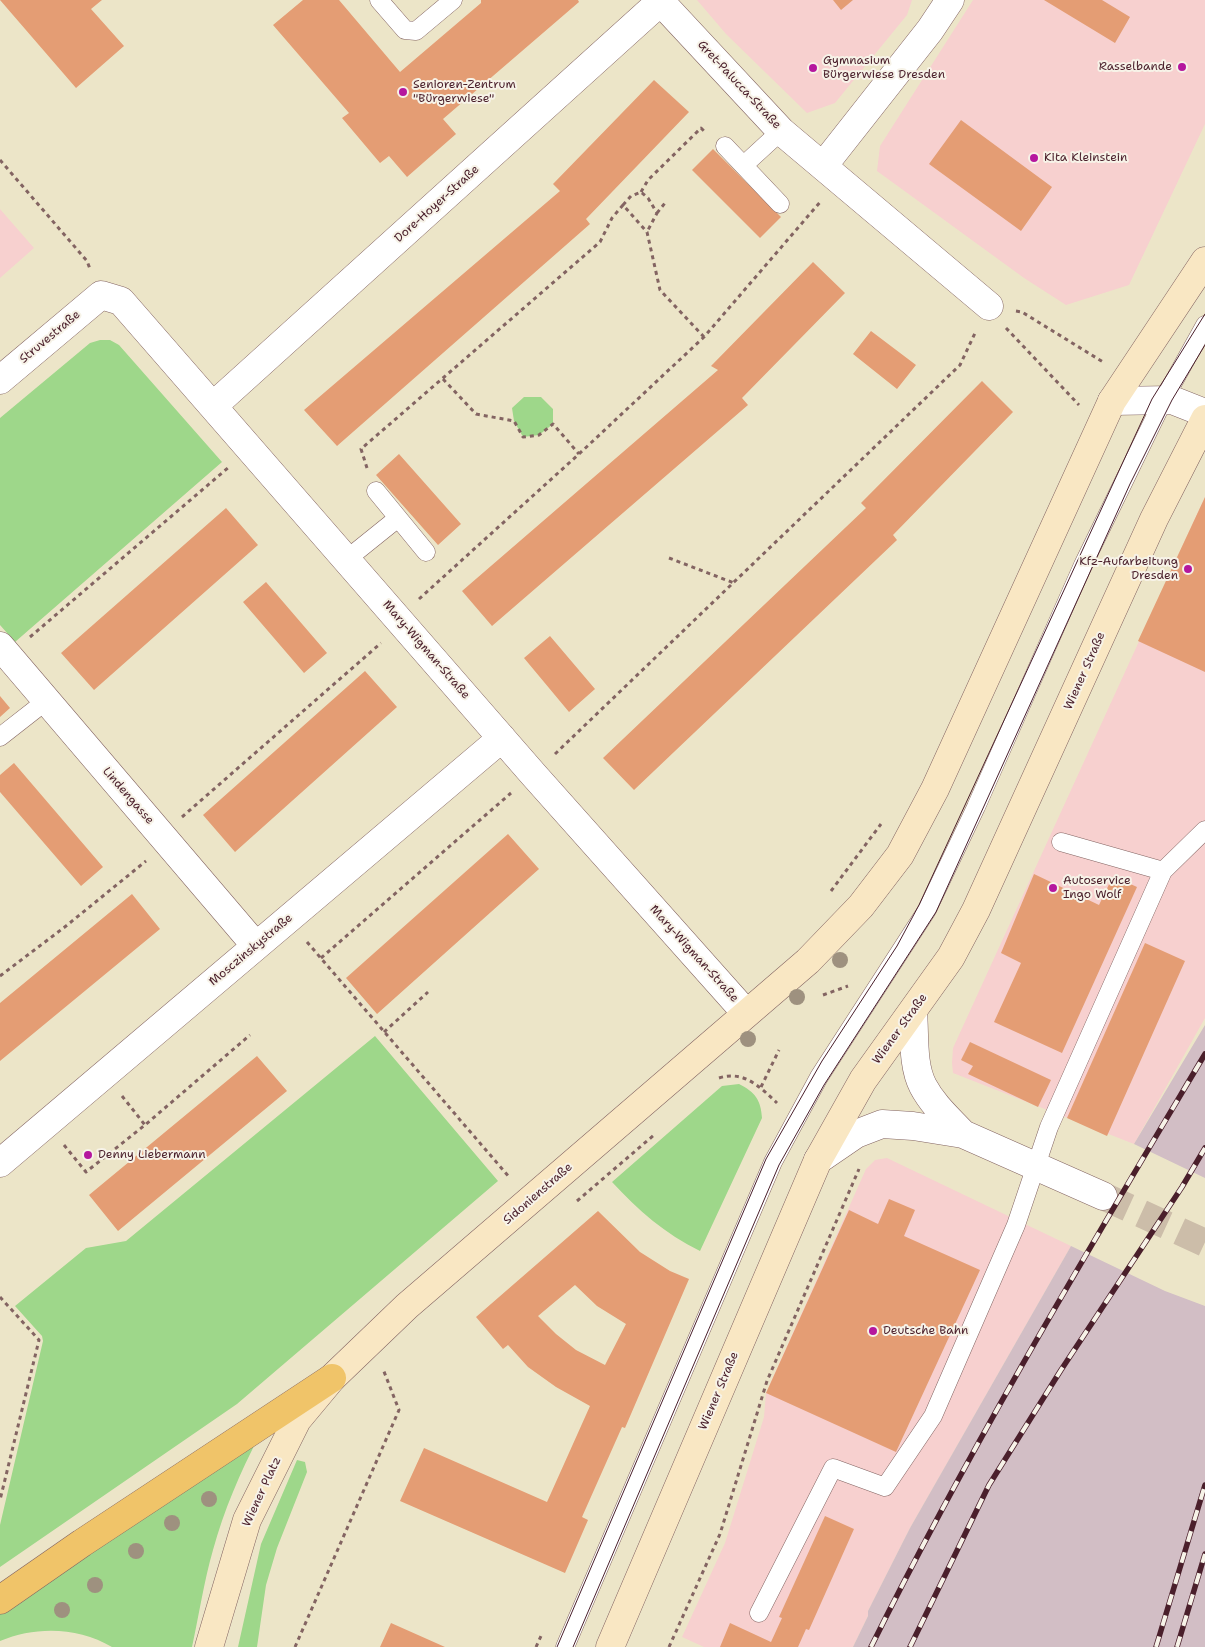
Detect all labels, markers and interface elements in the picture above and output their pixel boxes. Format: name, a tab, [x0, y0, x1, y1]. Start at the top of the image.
street label: Gret-Palucca-Straße	[694, 38, 784, 132]
place label: Gymnasium Bürgerwiese Dresden	[823, 54, 945, 82]
place label: Rasselbande	[1099, 60, 1172, 74]
marker: Rasselbande	[1176, 61, 1188, 73]
marker: Gymnasium Bürgerwiese Dresden	[807, 62, 819, 74]
place label: Senioren-Zentrum "Bürgerwiese"	[413, 78, 516, 106]
marker: Senioren-Zentrum "Bürgerwiese"	[397, 86, 409, 98]
place label: Kita Kleinstein	[1044, 151, 1127, 165]
marker: Kita Kleinstein	[1028, 152, 1040, 164]
street label: Dore-Hoyer-Straße	[392, 162, 482, 246]
street label: Struvestraße	[17, 308, 83, 366]
place label: Kfz-Aufarbeitung Dresden	[1079, 555, 1178, 583]
marker: Kfz-Aufarbeitung Dresden	[1182, 563, 1194, 575]
street label: Mary-Wigman-Straße	[379, 598, 473, 702]
street label: Wiener Straße	[1061, 630, 1109, 712]
street label: Lindengasse	[99, 764, 157, 828]
place label: Autoservice Ingo Wolf	[1063, 874, 1131, 902]
marker: Autoservice Ingo Wolf	[1047, 882, 1059, 894]
street label: Mary-Wigman-Straße	[647, 902, 741, 1006]
street label: Mosczinskystraße	[206, 911, 296, 989]
street label: Wiener Straße	[870, 991, 930, 1067]
place label: Denny Liebermann	[98, 1148, 206, 1162]
marker: Denny Liebermann	[82, 1149, 94, 1161]
street label: Sidonienstraße	[501, 1160, 575, 1228]
place label: Deutsche Bahn	[883, 1324, 968, 1338]
marker: Deutsche Bahn	[867, 1325, 879, 1337]
street label: Wiener Straße	[696, 1350, 742, 1432]
street label: Wiener Platz	[240, 1455, 284, 1529]

